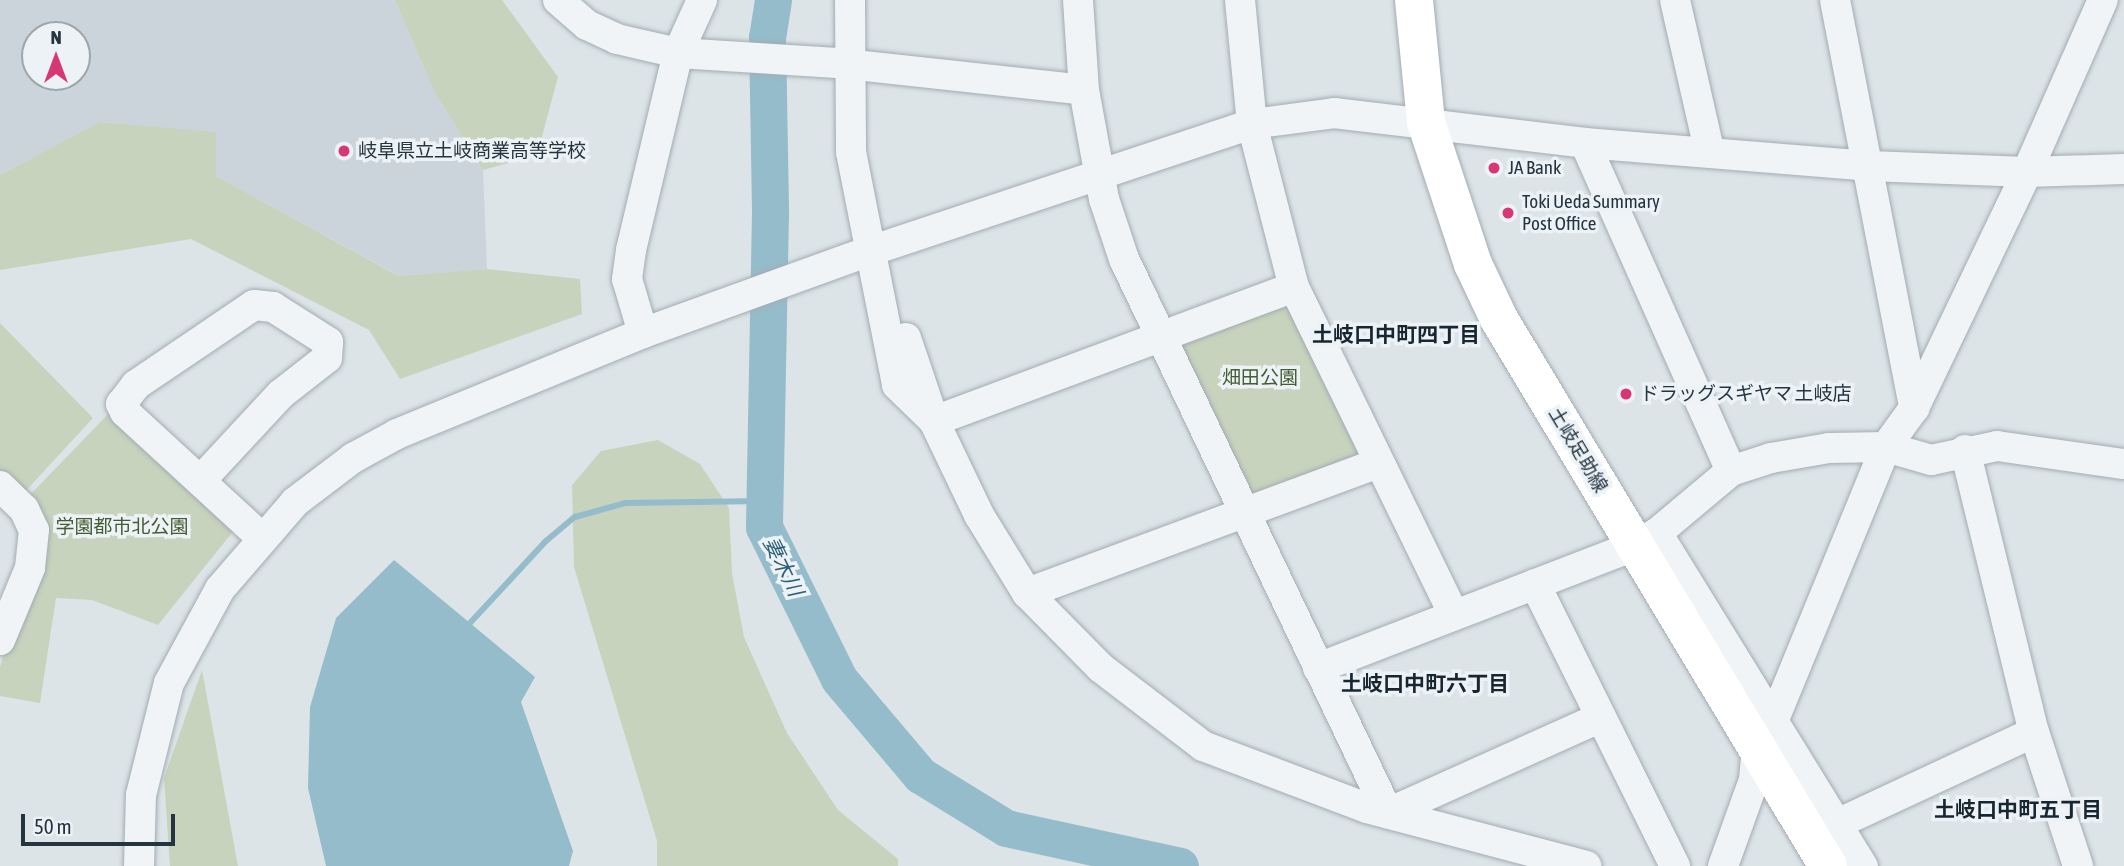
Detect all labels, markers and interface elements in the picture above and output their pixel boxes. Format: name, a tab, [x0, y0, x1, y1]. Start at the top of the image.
north arrow	[21, 21, 91, 91]
text: N	[50, 26, 62, 48]
place label: 岐阜県立土岐商業高等学校	[358, 140, 586, 162]
marker: 岐阜県立土岐商業高等学校	[336, 143, 352, 159]
place label: JA Bank	[1508, 157, 1561, 179]
marker: JA Bank	[1486, 160, 1502, 176]
place label: Toki Ueda Summary Post Office	[1522, 191, 1660, 235]
marker: Toki Ueda Summary Post Office	[1500, 205, 1516, 221]
district label: 土岐口中町四丁目	[1312, 321, 1480, 347]
park label: 畑田公園	[1222, 367, 1298, 389]
place label: ドラッグスギヤマ 土岐店	[1640, 383, 1852, 405]
marker: ドラッグスギヤマ 土岐店	[1618, 386, 1634, 402]
street label: 土岐足助線	[1544, 403, 1612, 497]
park label: 学園都市北公園	[56, 516, 188, 538]
water label: 妻木川	[759, 532, 809, 600]
district label: 土岐口中町六丁目	[1341, 670, 1509, 696]
district label: 土岐口中町五丁目	[1934, 796, 2102, 822]
scale bar	[24, 800, 178, 844]
text: 50 m	[34, 814, 72, 838]

